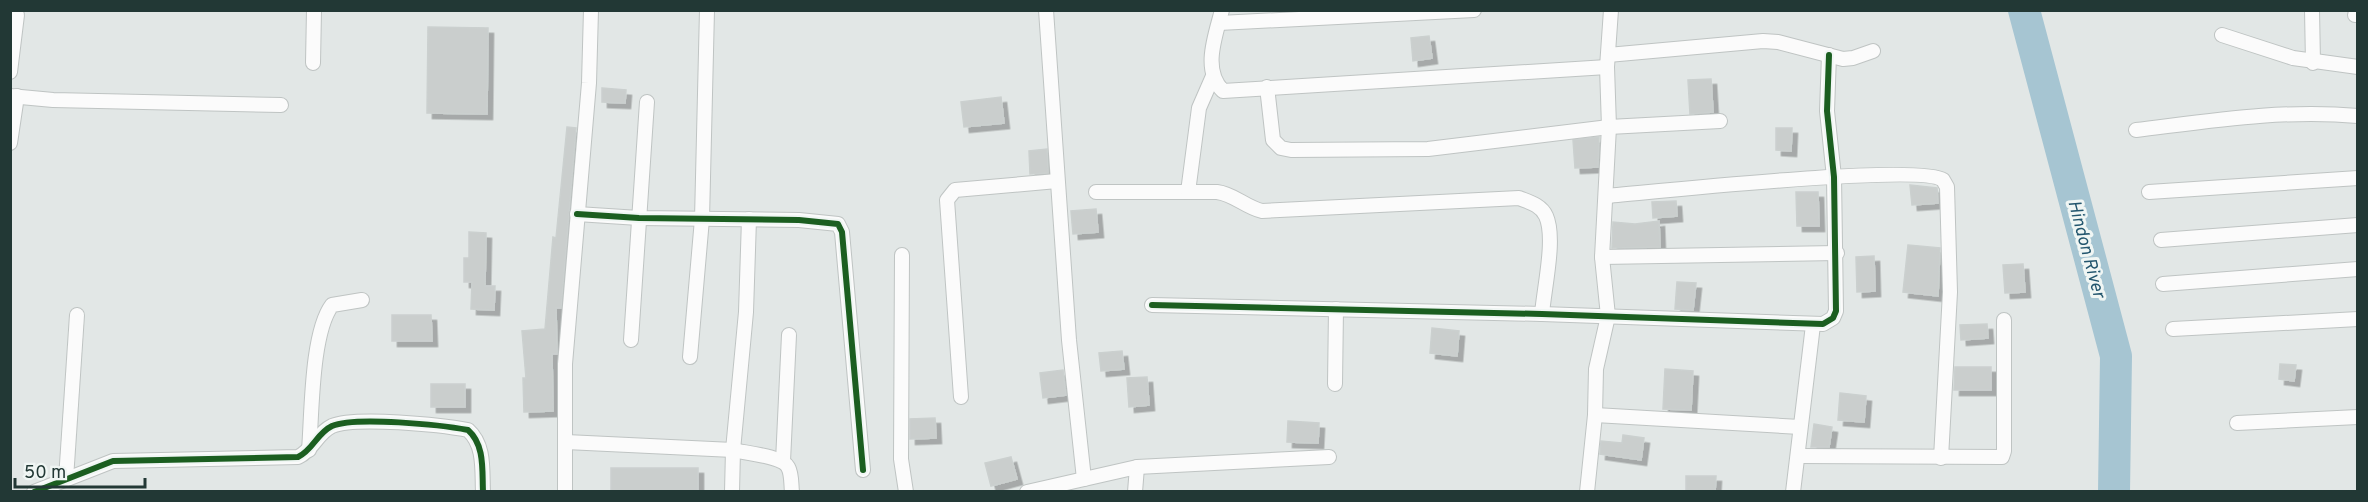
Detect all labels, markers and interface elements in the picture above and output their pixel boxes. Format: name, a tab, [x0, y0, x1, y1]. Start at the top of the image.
water label: Hindon River	[2061, 198, 2110, 303]
scale bar	[15, 451, 146, 489]
text: 50 m	[24, 462, 66, 485]

